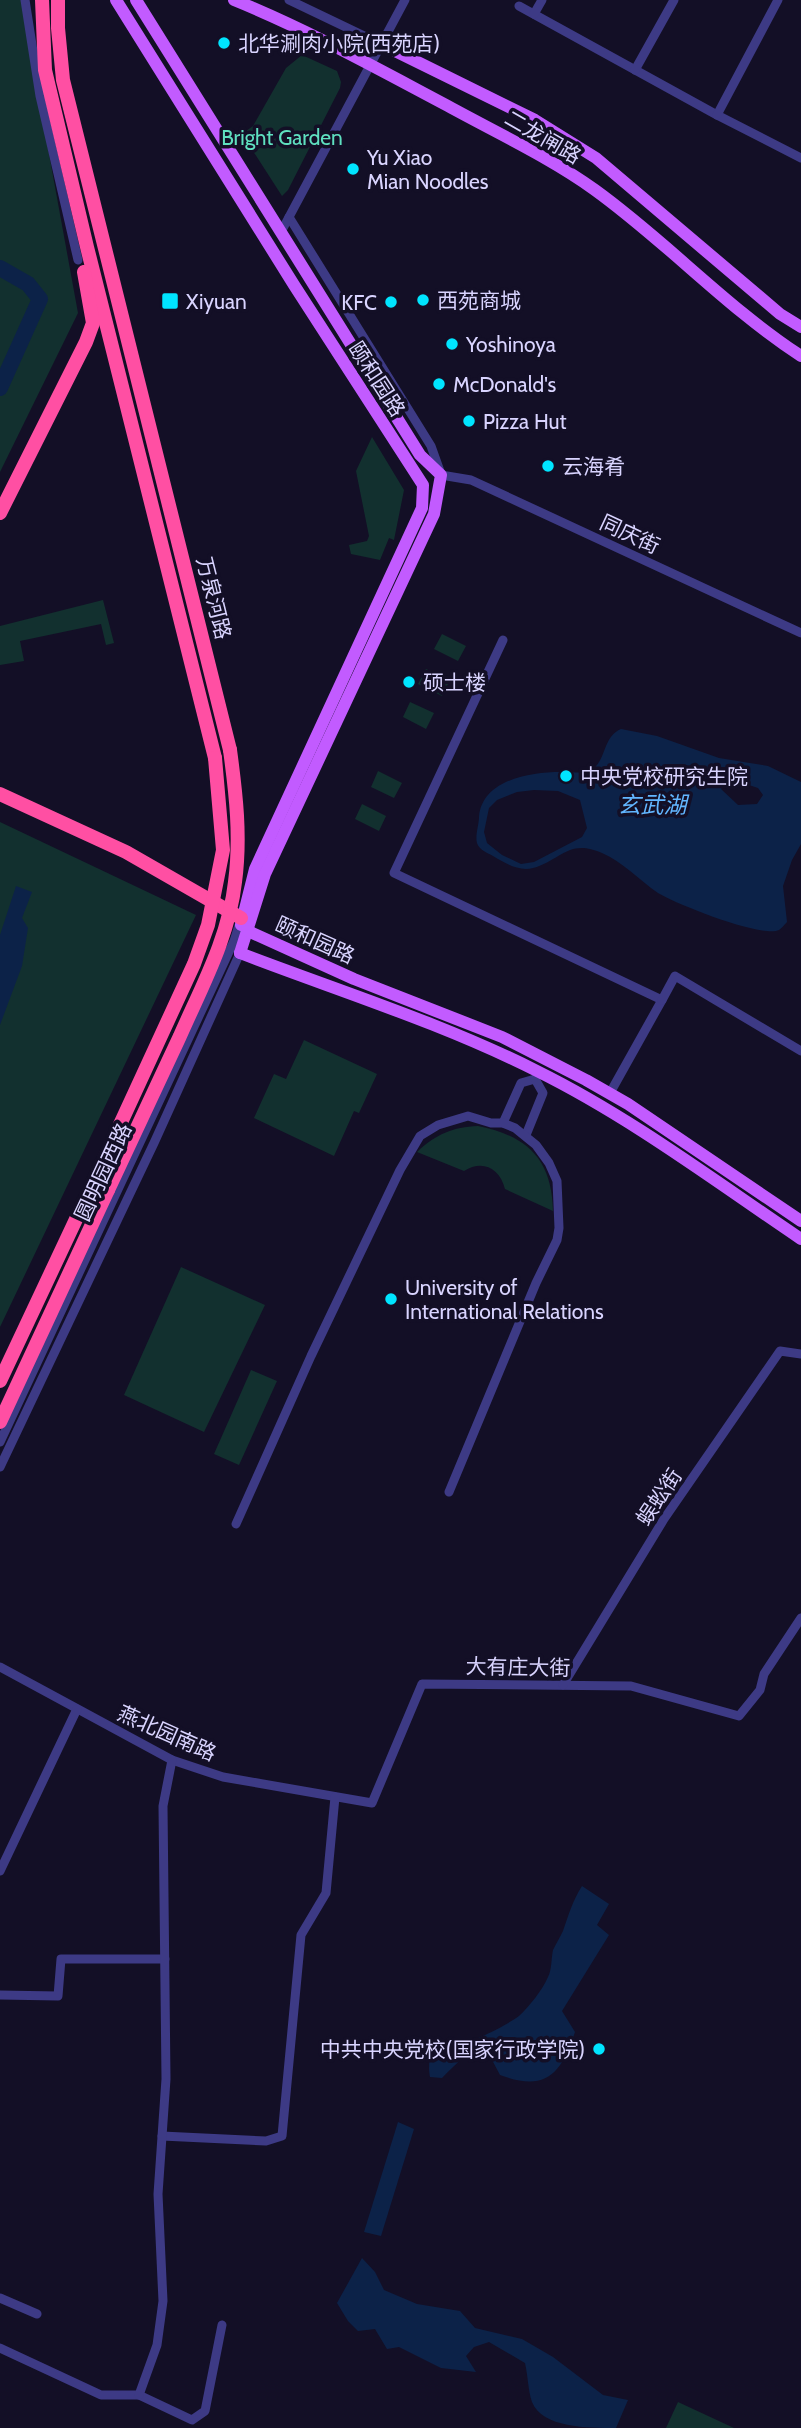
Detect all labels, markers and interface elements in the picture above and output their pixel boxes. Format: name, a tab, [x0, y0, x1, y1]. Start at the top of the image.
place label: 北华涮肉小院(西苑店)	[238, 31, 440, 56]
marker: 北华涮肉小院(西苑店)	[216, 35, 232, 51]
street label: 二龙闸路	[500, 105, 586, 169]
park label: Bright Garden	[221, 125, 343, 150]
place label: Yu Xiao Mian Noodles	[366, 145, 489, 194]
marker: Yu Xiao Mian Noodles	[345, 161, 361, 177]
place label: 西苑商城	[437, 288, 521, 313]
place label: Xiyuan	[186, 289, 247, 314]
place label: KFC	[341, 290, 377, 315]
marker: Xiyuan	[160, 291, 180, 311]
marker: 西苑商城	[415, 292, 431, 308]
marker: KFC	[383, 294, 399, 310]
place label: Yoshinoya	[465, 332, 556, 357]
marker: Yoshinoya	[444, 336, 460, 352]
street label: 颐和园路	[344, 337, 410, 421]
place label: McDonald's	[453, 372, 557, 397]
marker: McDonald's	[431, 376, 447, 392]
place label: Pizza Hut	[483, 409, 567, 434]
marker: Pizza Hut	[461, 413, 477, 429]
place label: 云海肴	[562, 454, 625, 479]
marker: 云海肴	[540, 458, 556, 474]
street label: 同庆街	[596, 509, 664, 559]
street label: 万泉河路	[192, 554, 236, 642]
place label: 硕士楼	[423, 670, 486, 695]
marker: 硕士楼	[401, 674, 417, 690]
place label: 中央党校研究生院	[580, 764, 748, 789]
marker: 中央党校研究生院	[558, 768, 574, 784]
water label: 玄武湖	[618, 791, 690, 819]
street label: 颐和园路	[272, 911, 358, 969]
street label: 圆明园西路	[69, 1119, 137, 1225]
place label: University of International Relations	[405, 1275, 604, 1324]
marker: University of International Relations	[383, 1291, 399, 1307]
street label: 蜈蚣街	[631, 1464, 687, 1530]
street label: 大有庄大街	[465, 1654, 571, 1680]
street label: 燕北园南路	[114, 1700, 220, 1766]
place label: 中共中央党校(国家行政学院)	[320, 2037, 585, 2062]
marker: 中共中央党校(国家行政学院)	[591, 2041, 607, 2057]

